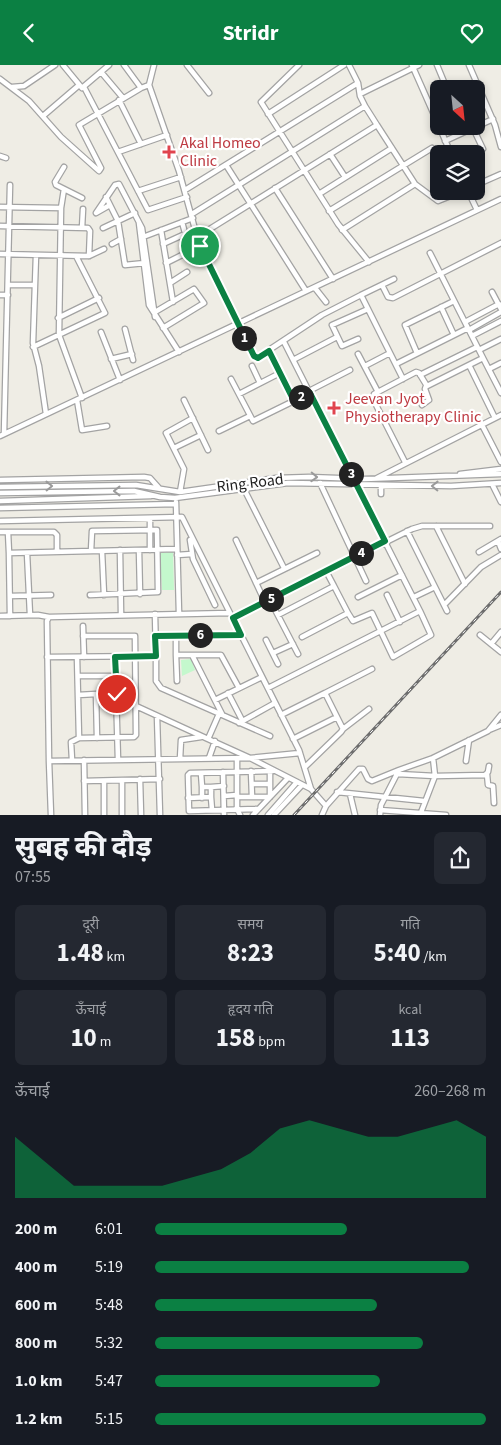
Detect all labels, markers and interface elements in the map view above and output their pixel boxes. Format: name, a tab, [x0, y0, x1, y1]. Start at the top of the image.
text: Stridr	[222, 17, 279, 49]
icon: back	[15, 19, 43, 47]
icon: heart	[458, 19, 486, 47]
north arrow	[430, 80, 485, 135]
map controls	[430, 80, 485, 200]
place label: Akal Homeo Clinic	[180, 132, 261, 172]
marker: Akal Homeo Clinic	[162, 145, 176, 159]
button: layers	[430, 145, 485, 200]
pin	[179, 225, 221, 267]
icon: arrive	[186, 232, 214, 260]
pin: 1	[232, 325, 256, 351]
text: 1	[241, 328, 248, 348]
pin: 2	[288, 385, 314, 409]
text: 2	[298, 387, 305, 407]
place label: Jeevan Jyot Physiotherapy Clinic	[345, 388, 481, 428]
marker: Jeevan Jyot Physiotherapy Clinic	[327, 401, 341, 415]
pin: 3	[338, 461, 364, 487]
text: 3	[348, 464, 355, 484]
street label: Ring Road	[215, 468, 285, 498]
one-way arrow	[310, 472, 318, 482]
one-way arrow	[45, 481, 53, 491]
one-way arrow	[431, 481, 438, 491]
one-way arrow	[113, 486, 120, 496]
pin: 4	[348, 541, 374, 565]
text: 4	[358, 543, 365, 563]
pin: 5	[258, 587, 284, 611]
text: 5	[268, 589, 275, 609]
pin: 6	[188, 623, 212, 647]
text: 6	[197, 625, 204, 645]
pin	[96, 673, 138, 715]
icon: check	[103, 680, 131, 708]
text: सुबह की दौड़	[15, 827, 151, 867]
button: share	[434, 832, 486, 884]
text: 07:55	[15, 866, 51, 888]
text: दूरी	[82, 915, 99, 935]
text: समय	[238, 915, 263, 935]
text: गति	[400, 915, 420, 935]
text: 1.48	[57, 935, 104, 971]
text: 8:23	[227, 935, 274, 971]
text: 5:40	[373, 935, 421, 971]
text: km	[104, 947, 125, 967]
text: /km	[421, 947, 447, 967]
text: ऊँचाई	[76, 1000, 106, 1020]
text: हृदय गति	[228, 1000, 273, 1020]
text: kcal	[398, 1000, 422, 1020]
text: 10	[70, 1020, 97, 1056]
text: 158	[216, 1020, 255, 1056]
text: 113	[390, 1020, 430, 1056]
text: m	[97, 1032, 111, 1052]
text: bpm	[255, 1032, 285, 1052]
text: ऊँचाई	[15, 1080, 50, 1102]
text: 260–268 m	[414, 1080, 486, 1102]
text: 200 m	[15, 1218, 57, 1240]
text: 6:01	[95, 1218, 123, 1240]
text: 400 m	[15, 1256, 57, 1278]
text: 5:19	[95, 1256, 123, 1278]
text: 600 m	[15, 1294, 57, 1316]
text: 5:48	[95, 1294, 123, 1316]
text: 800 m	[15, 1332, 57, 1354]
text: 5:32	[95, 1332, 123, 1354]
text: 1.0 km	[15, 1370, 62, 1392]
text: 5:47	[95, 1370, 123, 1392]
text: 1.2 km	[15, 1408, 62, 1430]
text: 5:15	[95, 1408, 123, 1430]

